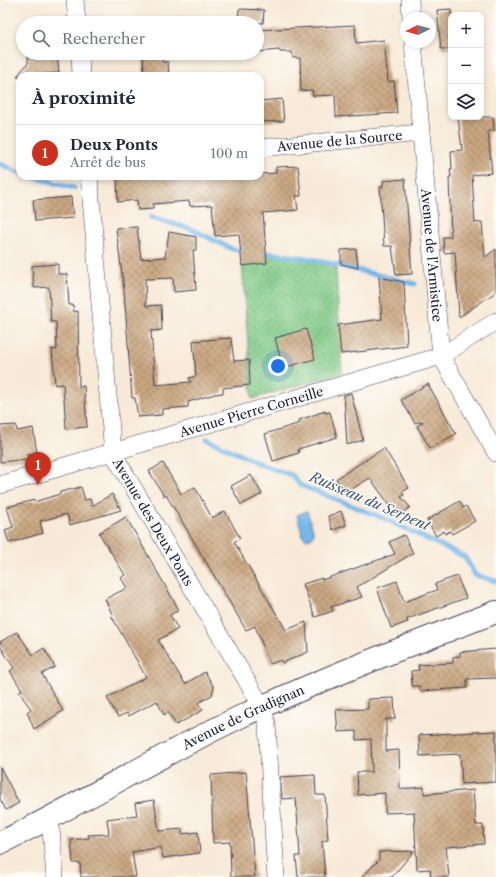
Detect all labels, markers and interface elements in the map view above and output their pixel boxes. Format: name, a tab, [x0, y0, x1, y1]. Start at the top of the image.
north arrow	[400, 12, 436, 48]
map controls	[448, 12, 484, 120]
button: +	[448, 12, 484, 48]
search box	[16, 16, 264, 60]
icon: search	[30, 27, 52, 49]
text: Rechercher	[62, 29, 145, 48]
button: −	[448, 48, 484, 84]
button: layers	[448, 84, 484, 120]
text: À proximité	[32, 88, 136, 108]
street label: Avenue de la Source	[275, 127, 403, 154]
text: Deux Ponts	[70, 135, 158, 154]
text: 1	[42, 145, 48, 161]
text: 100 m	[210, 145, 248, 161]
text: Arrêt de bus	[70, 154, 146, 170]
street label: Avenue de l'Armistice	[418, 187, 446, 322]
your location	[268, 356, 288, 376]
street label: Avenue Pierre Corneille	[177, 383, 325, 440]
pin: 1	[25, 452, 51, 485]
street label: Avenue des Deux Ponts	[109, 454, 197, 589]
water label: Ruisseau du Serpent	[306, 467, 434, 535]
street label: Avenue de Gradignan	[179, 681, 306, 753]

